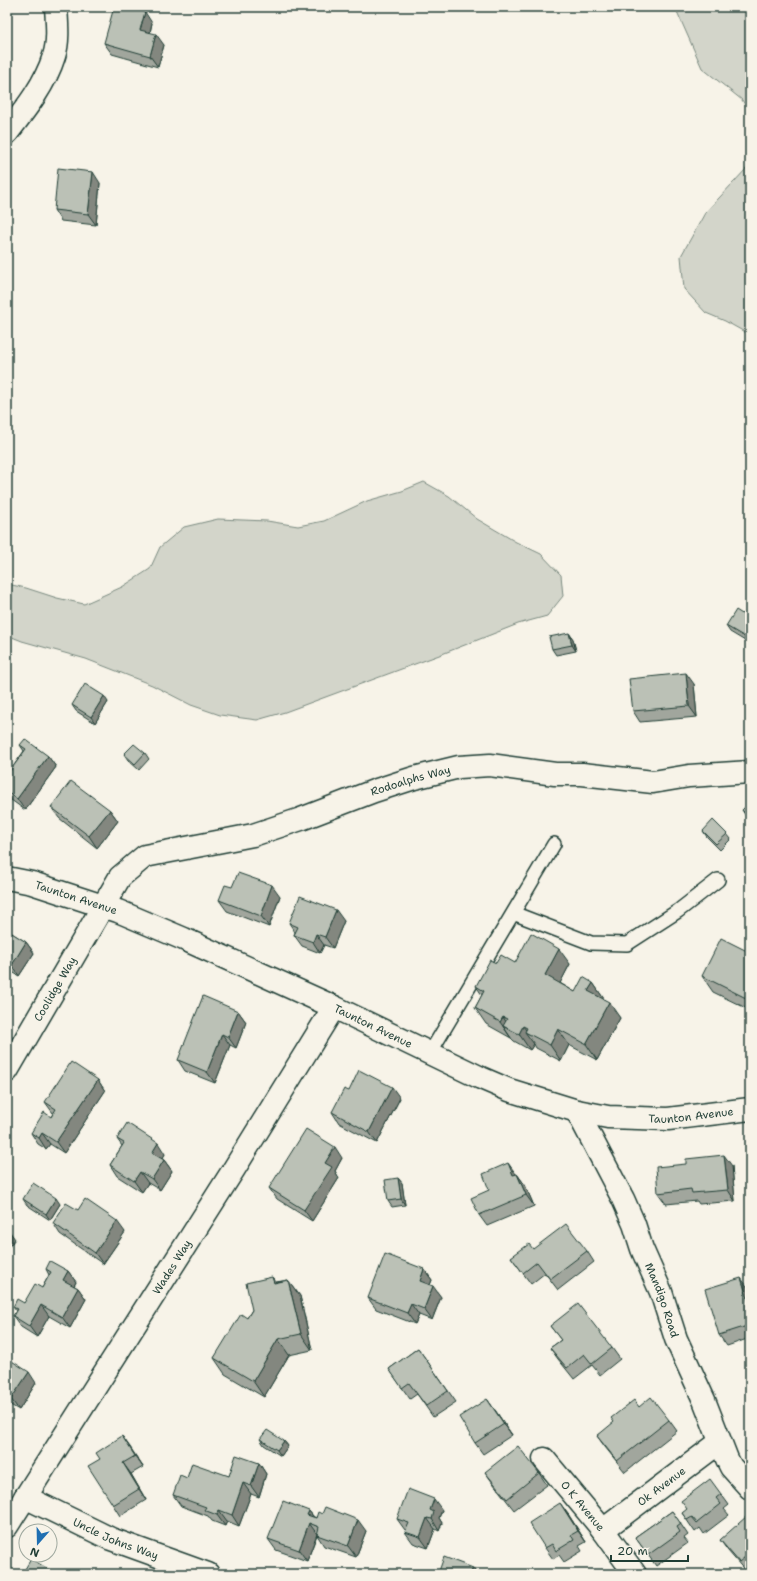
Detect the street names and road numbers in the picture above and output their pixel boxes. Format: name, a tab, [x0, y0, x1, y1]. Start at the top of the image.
street label: Rodoalphs Way	[368, 762, 452, 799]
street label: Taunton Avenue	[33, 877, 119, 918]
street label: Coolidge Way	[30, 954, 80, 1024]
street label: Taunton Avenue	[332, 1001, 415, 1051]
street label: Taunton Avenue	[648, 1104, 734, 1127]
street label: Wades Way	[149, 1237, 195, 1297]
street label: Mandigo Road	[642, 1260, 683, 1340]
street label: Ok Avenue	[634, 1463, 689, 1509]
street label: O K Avenue	[558, 1478, 608, 1534]
street label: Uncle Johns Way	[70, 1514, 161, 1563]

